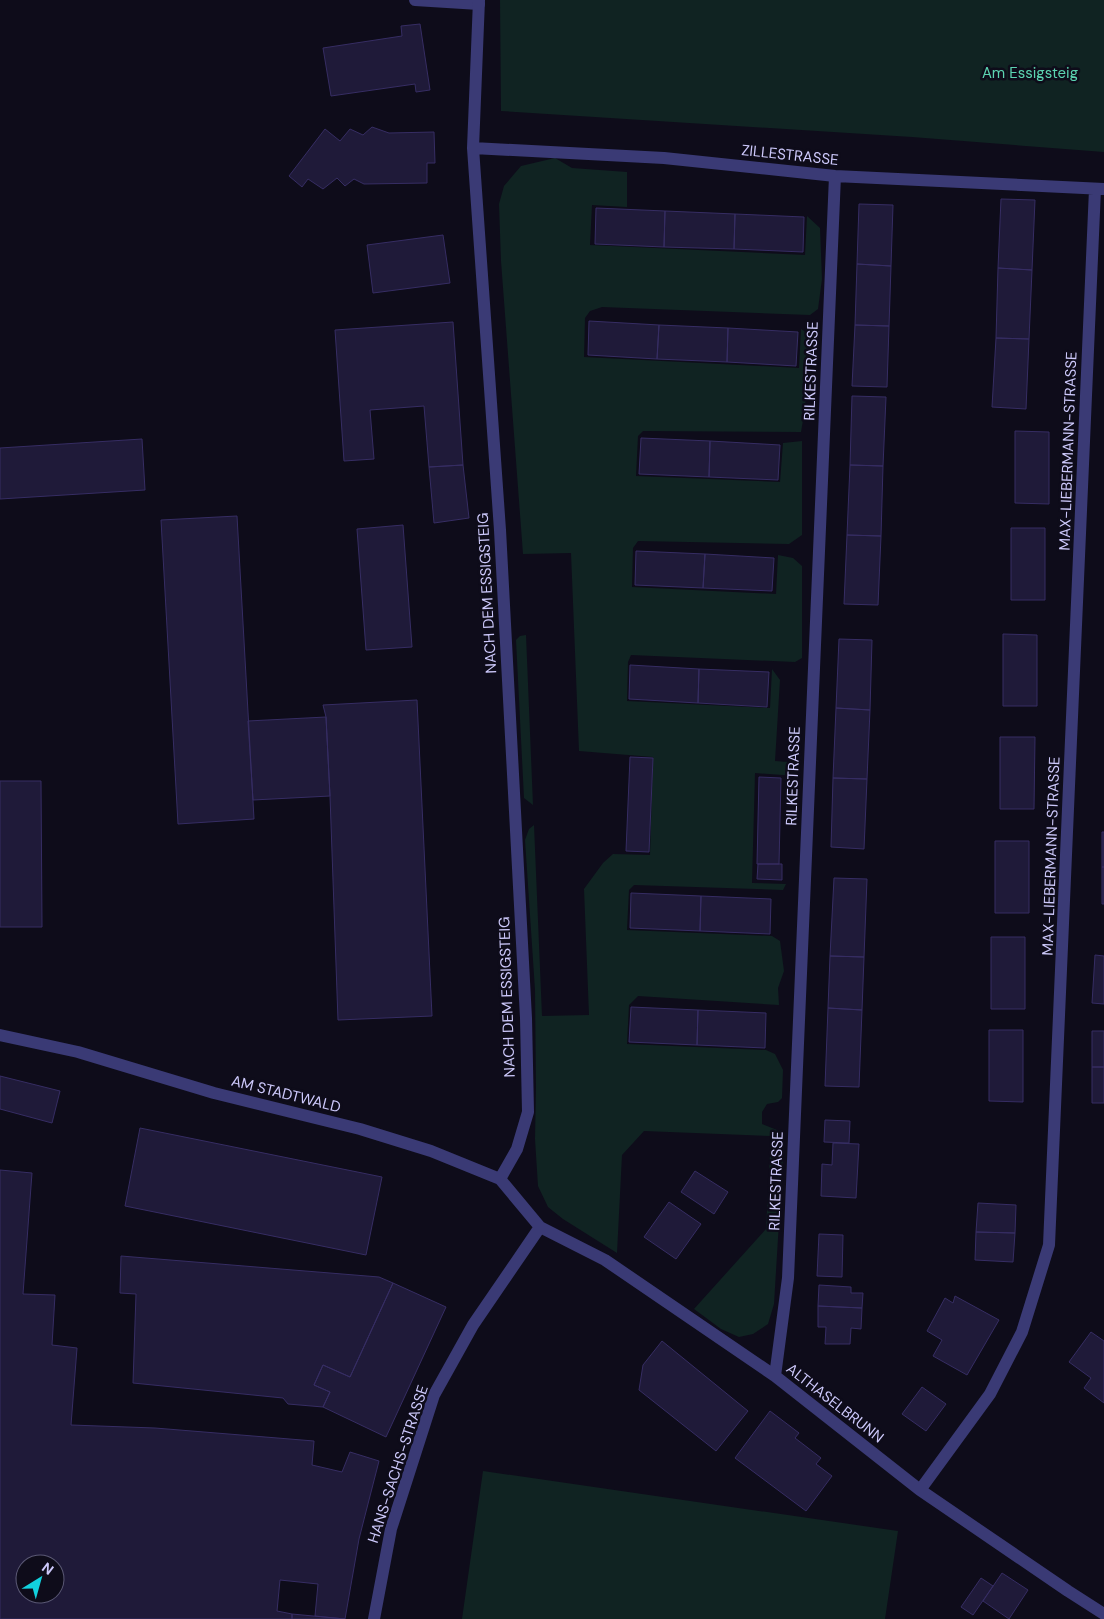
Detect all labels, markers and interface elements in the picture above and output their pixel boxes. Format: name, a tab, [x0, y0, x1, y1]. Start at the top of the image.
park label: Am Essigsteig	[982, 63, 1078, 83]
street label: ZILLESTRASSE	[740, 140, 840, 170]
street label: RILKESTRASSE	[799, 321, 823, 421]
street label: MAX-LIEBERMANN-STRASSE	[1055, 351, 1081, 551]
street label: NACH DEM ESSIGSTEIG	[473, 512, 501, 674]
street label: RILKESTRASSE	[781, 726, 805, 826]
street label: MAX-LIEBERMANN-STRASSE	[1038, 756, 1064, 956]
street label: NACH DEM ESSIGSTEIG	[494, 916, 520, 1078]
street label: AM STADTWALD	[229, 1071, 343, 1117]
street label: RILKESTRASSE	[764, 1131, 788, 1231]
street label: ALTHASELBRUNN	[782, 1359, 888, 1447]
street label: HANS-SACHS-STRASSE	[363, 1383, 433, 1545]
north arrow	[15, 1554, 65, 1604]
text: N	[38, 1558, 57, 1579]

